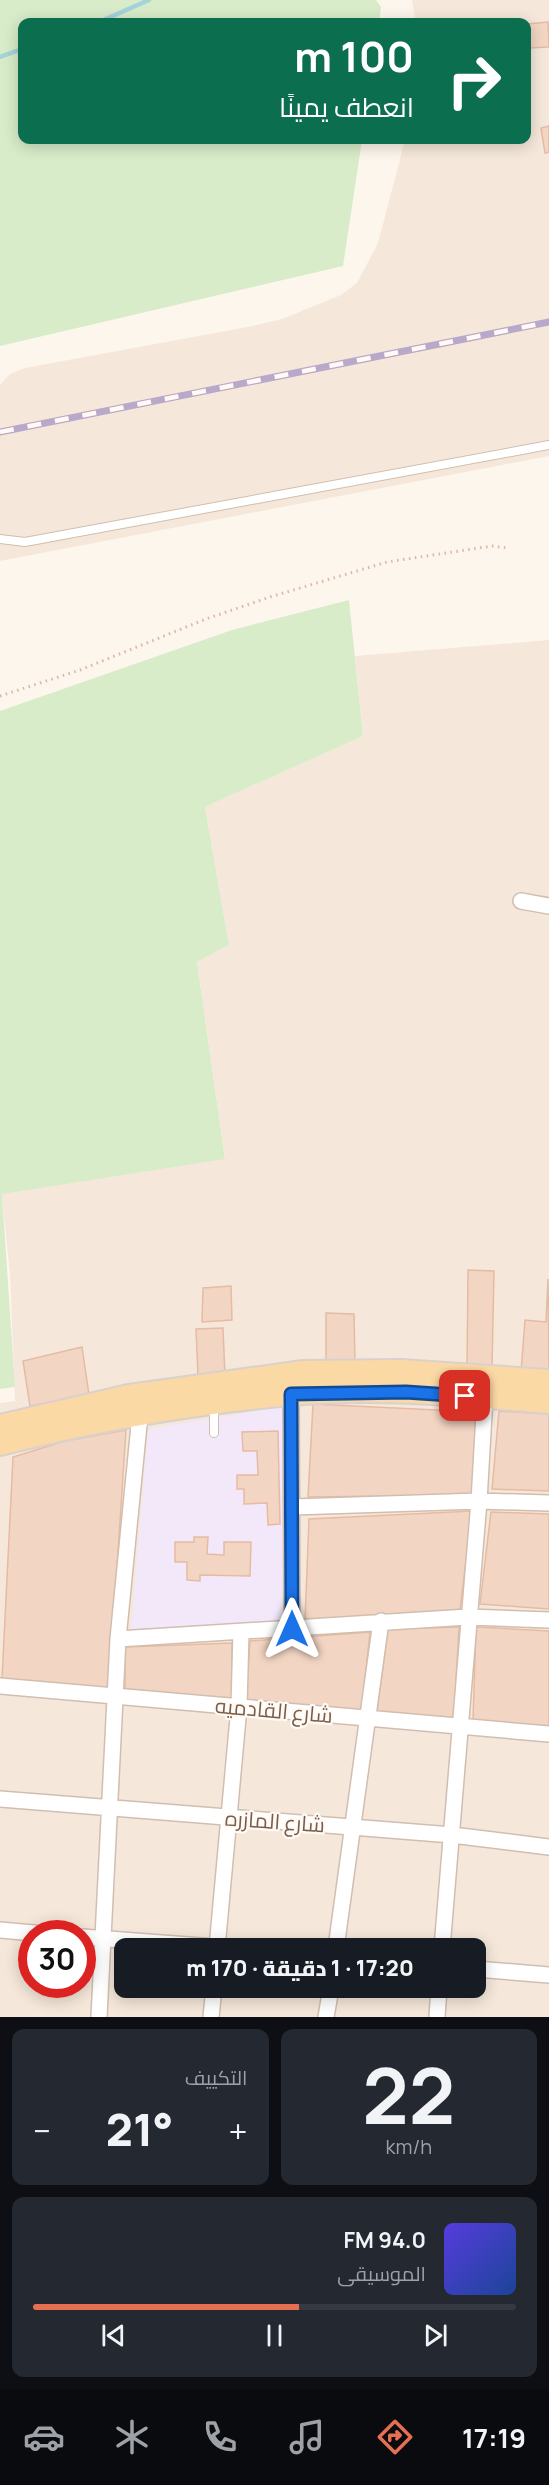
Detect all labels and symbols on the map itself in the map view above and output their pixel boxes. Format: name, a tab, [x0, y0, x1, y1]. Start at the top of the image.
pin	[439, 1370, 490, 1421]
position arrow	[260, 1597, 324, 1661]
street label: شارع القادميه	[214, 1691, 334, 1730]
street label: شارع المازره	[224, 1804, 326, 1839]
speed limit sign: 30	[18, 1920, 96, 1998]

